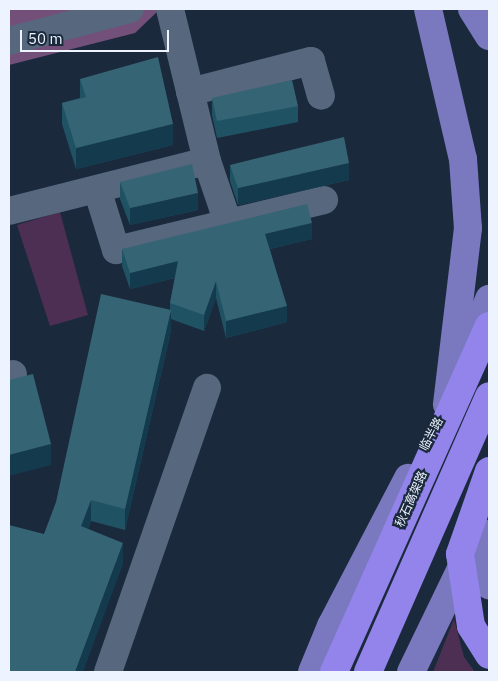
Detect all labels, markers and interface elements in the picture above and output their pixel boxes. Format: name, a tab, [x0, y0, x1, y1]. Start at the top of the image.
scale bar	[22, 20, 171, 52]
text: 50 m	[28, 29, 63, 48]
street label: 临半路	[416, 415, 446, 453]
street label: 秋石高架路	[392, 469, 430, 529]

